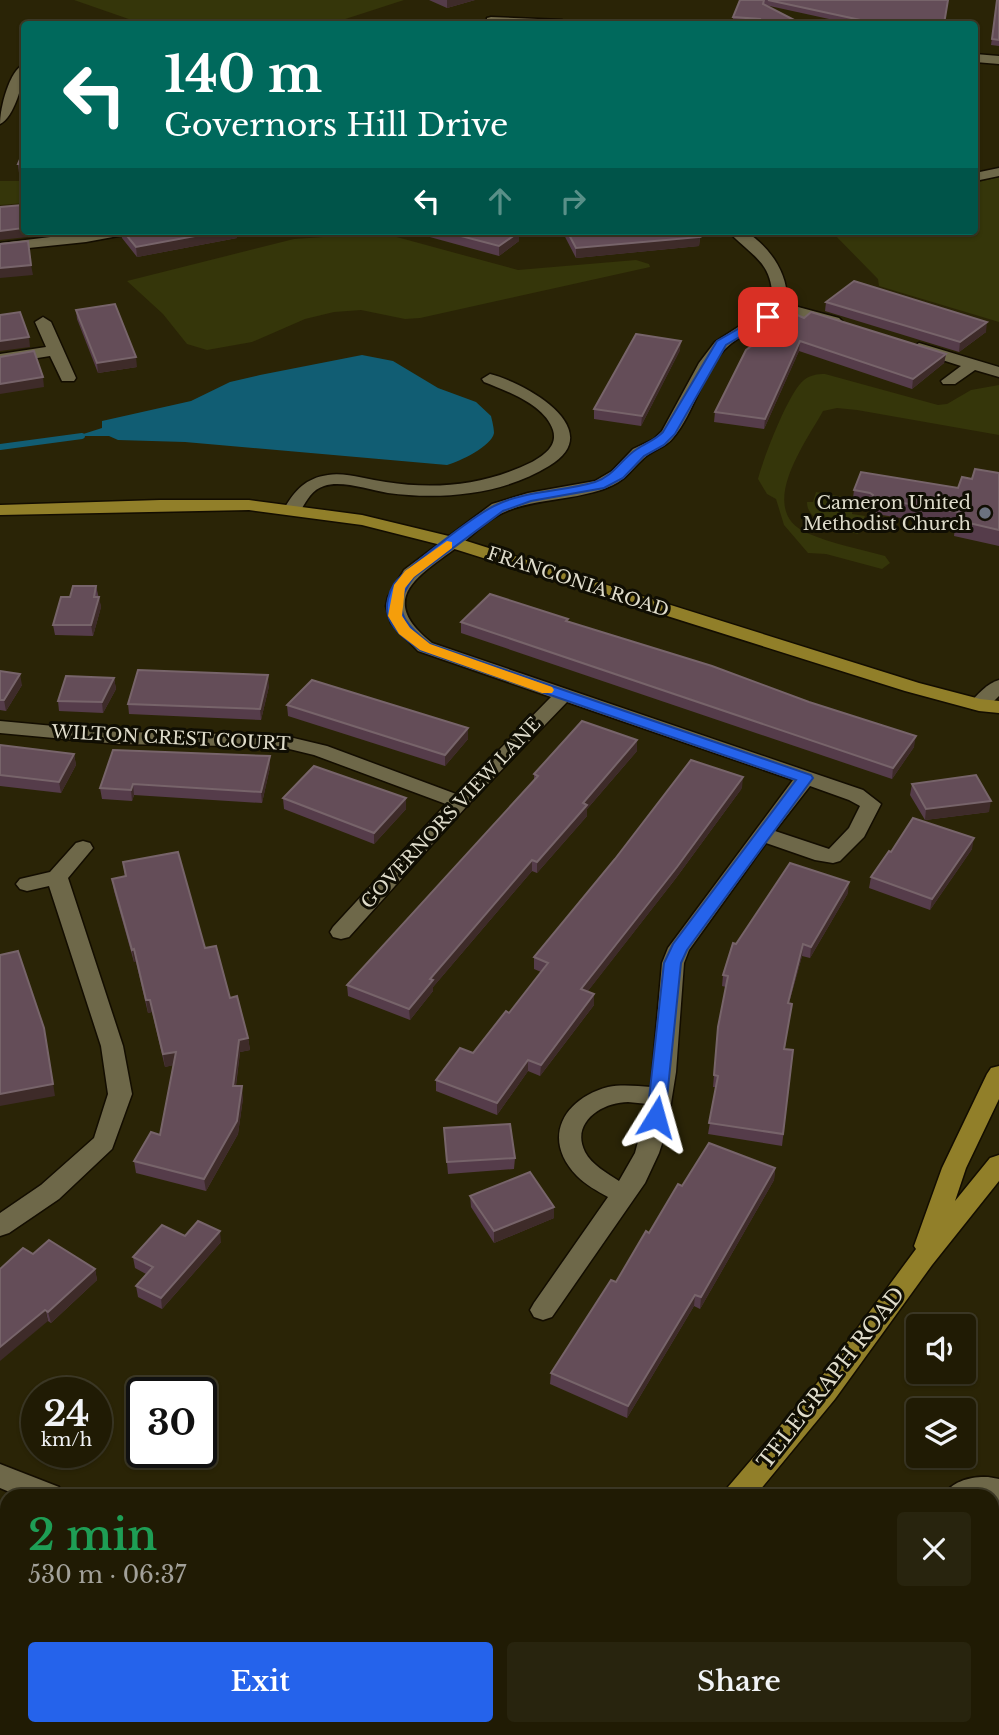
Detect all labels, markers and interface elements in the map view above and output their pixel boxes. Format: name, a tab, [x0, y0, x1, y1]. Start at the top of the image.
text: 140 m	[164, 44, 322, 105]
icon: left	[49, 49, 140, 140]
text: Governors Hill Drive	[164, 105, 508, 145]
icon: left	[408, 182, 446, 220]
icon: ahead	[481, 182, 519, 220]
icon: right	[554, 182, 592, 220]
pin	[738, 287, 798, 347]
icon: arrive	[749, 298, 787, 336]
place label: Cameron United Methodist Church	[803, 492, 971, 535]
marker: Cameron United Methodist Church	[977, 505, 993, 521]
street label: FRANCONIA ROAD	[484, 542, 672, 622]
street label: GOVERNORS VIEW LANE	[357, 713, 545, 913]
street label: WILTON CREST COURT	[50, 721, 292, 755]
position arrow	[619, 1080, 693, 1154]
street label: TELEGRAPH ROAD	[752, 1282, 910, 1474]
map controls	[906, 1314, 976, 1468]
button: sound	[906, 1314, 976, 1384]
speed limit sign: 30	[126, 1377, 217, 1468]
text: 24	[43, 1392, 90, 1435]
button: layers	[906, 1398, 976, 1468]
text: km/h	[41, 1429, 92, 1451]
text: 2 min	[28, 1509, 157, 1561]
button: close	[897, 1512, 971, 1586]
text: 530 m · 06:37	[28, 1561, 186, 1589]
button: Exit	[28, 1642, 493, 1722]
button: Share	[507, 1642, 971, 1722]

